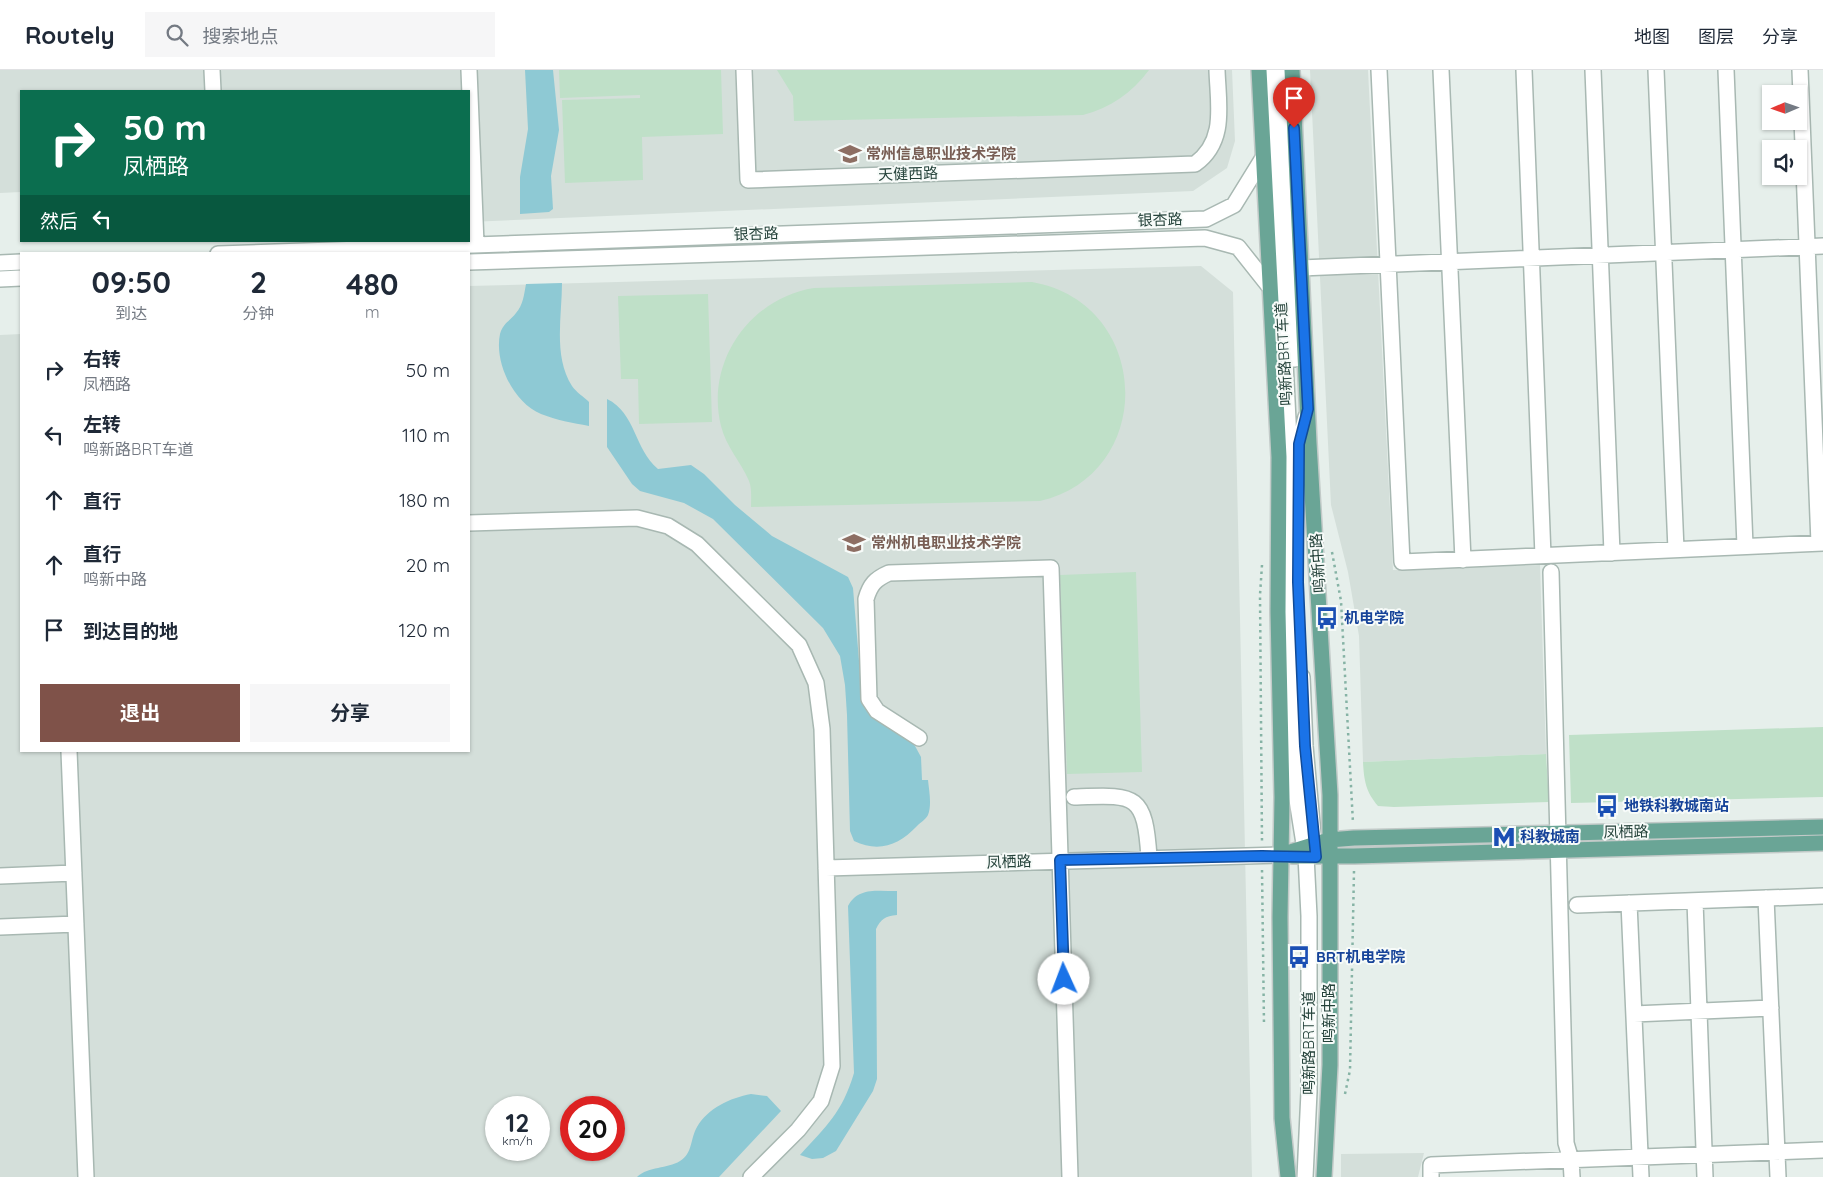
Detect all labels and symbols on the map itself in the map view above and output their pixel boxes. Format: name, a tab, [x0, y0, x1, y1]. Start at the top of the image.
pin	[1273, 77, 1315, 128]
north arrow	[1762, 85, 1808, 130]
school or university icon: 常州信息职业技术学院	[837, 141, 863, 167]
place label: 常州信息职业技术学院	[866, 144, 1016, 163]
street label: 天健西路	[878, 163, 938, 184]
street label: 银杏路	[1137, 209, 1183, 230]
street label: 银杏路	[733, 223, 779, 244]
street label: 鸣新路BRT车道	[1271, 302, 1296, 406]
school or university icon: 常州机电职业技术学院	[841, 530, 867, 556]
street label: 鸣新中路	[1306, 532, 1329, 594]
place label: 常州机电职业技术学院	[871, 533, 1021, 552]
bus stop icon: 机电学院	[1314, 605, 1340, 631]
place label: 机电学院	[1344, 608, 1404, 627]
bus stop icon: 地铁科教城南站	[1594, 793, 1620, 819]
place label: 地铁科教城南站	[1624, 796, 1729, 815]
street label: 凤栖路	[1603, 822, 1649, 841]
metro station icon: 科教城南	[1491, 824, 1517, 850]
place label: 科教城南	[1520, 827, 1580, 846]
street label: 凤栖路	[986, 851, 1032, 872]
bus stop icon: BRT机电学院	[1286, 944, 1312, 970]
place label: BRT机电学院	[1316, 947, 1405, 966]
position arrow	[1037, 952, 1089, 1004]
street label: 鸣新中路	[1319, 983, 1338, 1043]
street label: 鸣新路BRT车道	[1299, 991, 1318, 1095]
speed limit sign: 20	[560, 1096, 625, 1161]

